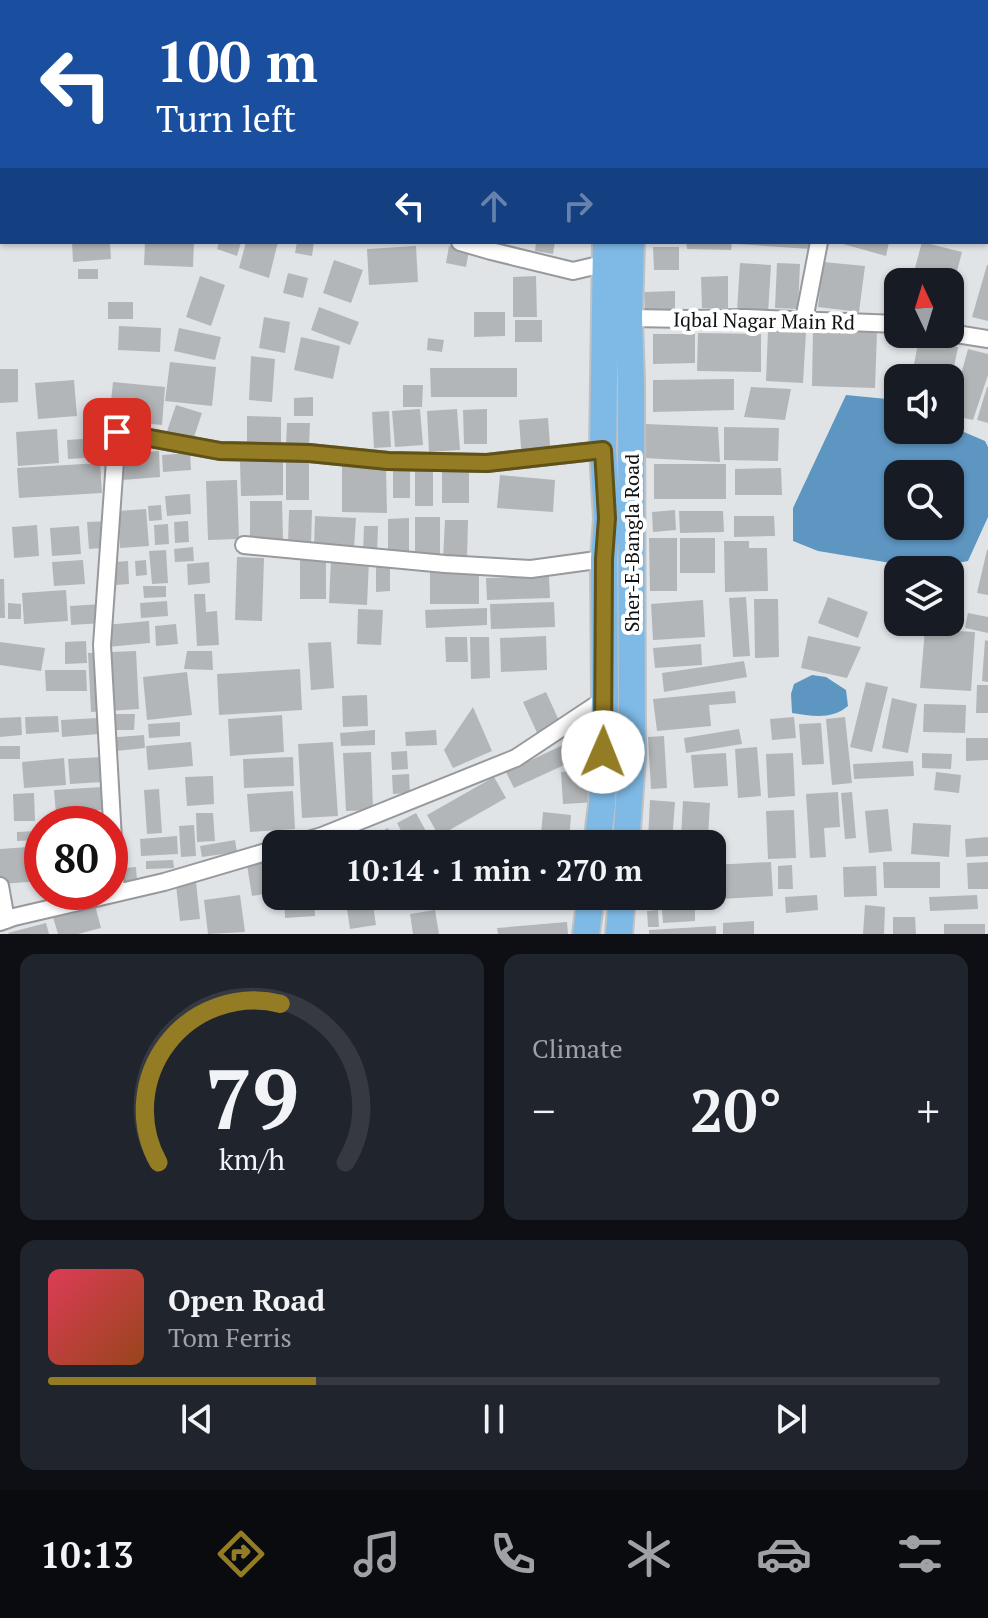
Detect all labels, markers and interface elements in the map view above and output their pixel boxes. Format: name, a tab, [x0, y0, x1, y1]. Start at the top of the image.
text: 100 m	[156, 24, 318, 98]
icon: left	[24, 32, 128, 136]
text: Turn left	[156, 95, 296, 142]
icon: left	[388, 184, 432, 228]
icon: ahead	[472, 184, 516, 228]
icon: right	[556, 184, 600, 228]
north arrow	[884, 268, 964, 348]
map controls	[884, 268, 964, 636]
street label: Iqbal Nagar Main Rd	[673, 305, 855, 336]
button: sound	[884, 364, 964, 444]
pin	[83, 398, 151, 466]
icon: arrive	[95, 410, 139, 454]
street label: Sher-E-Bangla Road	[618, 454, 645, 632]
button: search	[884, 460, 964, 540]
button: layers	[884, 556, 964, 636]
position arrow	[561, 710, 645, 794]
speed limit sign: 80	[24, 806, 128, 910]
text: 10:14 · 1 min · 270 m	[346, 850, 642, 890]
text: Climate	[532, 1031, 623, 1065]
text: 79	[205, 1043, 299, 1153]
text: 20°	[690, 1070, 782, 1149]
text: −	[532, 1081, 555, 1140]
text: +	[917, 1081, 940, 1140]
text: km/h	[219, 1140, 285, 1178]
text: Open Road	[168, 1280, 325, 1320]
text: Tom Ferris	[168, 1320, 292, 1354]
icon: previous	[175, 1397, 219, 1441]
icon: pause	[472, 1397, 516, 1441]
icon: next	[769, 1397, 813, 1441]
icon: directions	[213, 1526, 269, 1582]
icon: music	[349, 1526, 405, 1582]
icon: phone	[485, 1526, 541, 1582]
icon: climate	[621, 1526, 677, 1582]
icon: car	[756, 1526, 812, 1582]
icon: filters	[892, 1526, 948, 1582]
text: 10:13	[40, 1531, 134, 1578]

